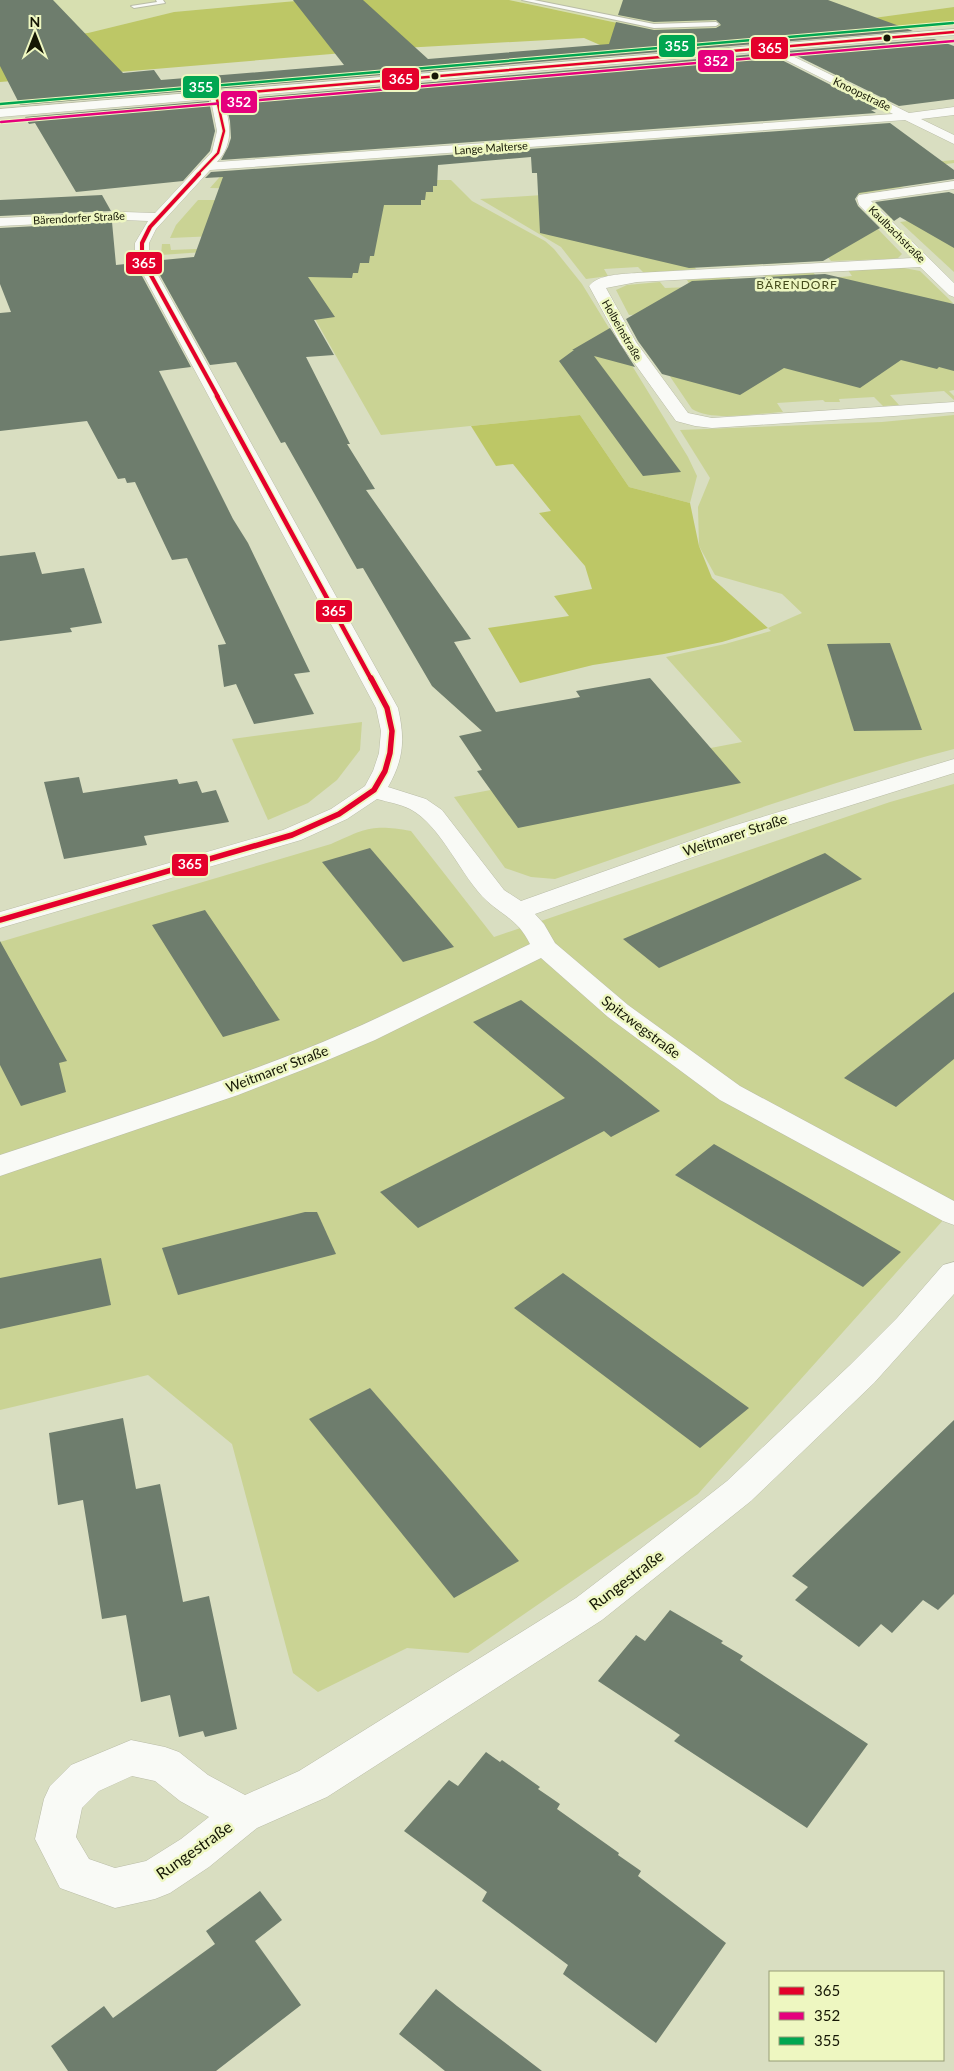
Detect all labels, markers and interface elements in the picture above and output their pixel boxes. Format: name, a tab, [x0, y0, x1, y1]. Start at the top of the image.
north arrow	[10, 10, 60, 60]
text: N	[30, 13, 40, 30]
unlabelled marker	[882, 33, 892, 43]
line badge: 355	[658, 34, 696, 58]
line badge: 365	[750, 36, 789, 60]
text: 355	[665, 37, 689, 54]
text: 365	[758, 39, 782, 56]
line badge: 352	[697, 49, 735, 73]
text: 352	[704, 52, 728, 69]
line badge: 365	[381, 67, 420, 91]
text: 365	[389, 70, 413, 87]
unlabelled marker	[430, 71, 440, 81]
street label: Knoopstraße	[831, 74, 893, 113]
line badge: 355	[182, 75, 220, 99]
text: 355	[189, 78, 213, 95]
line badge: 352	[220, 90, 258, 114]
text: 352	[227, 93, 251, 110]
street label: Lange Malterse	[454, 138, 528, 157]
street label: Kaulbachstraße	[866, 203, 929, 265]
street label: Bärendorfer Straße	[33, 209, 125, 226]
line badge: 365	[125, 251, 163, 275]
text: 365	[132, 254, 156, 271]
district label: BÄRENDORF	[756, 277, 838, 292]
street label: Holbeinstraße	[600, 297, 645, 363]
line badge: 365	[315, 599, 353, 623]
text: 365	[322, 602, 346, 619]
street label: Weitmarer Straße	[681, 810, 789, 859]
line badge: 365	[171, 853, 209, 877]
text: 365	[178, 855, 202, 872]
street label: Spitzwegstraße	[599, 991, 684, 1062]
street label: Weitmarer Straße	[223, 1041, 330, 1096]
street label: Rungestraße	[585, 1545, 667, 1614]
street label: Rungestraße	[152, 1817, 235, 1883]
legend	[769, 1971, 944, 2061]
text: 365	[814, 1981, 840, 1999]
text: 352	[814, 2006, 840, 2024]
text: 355	[814, 2031, 840, 2049]

